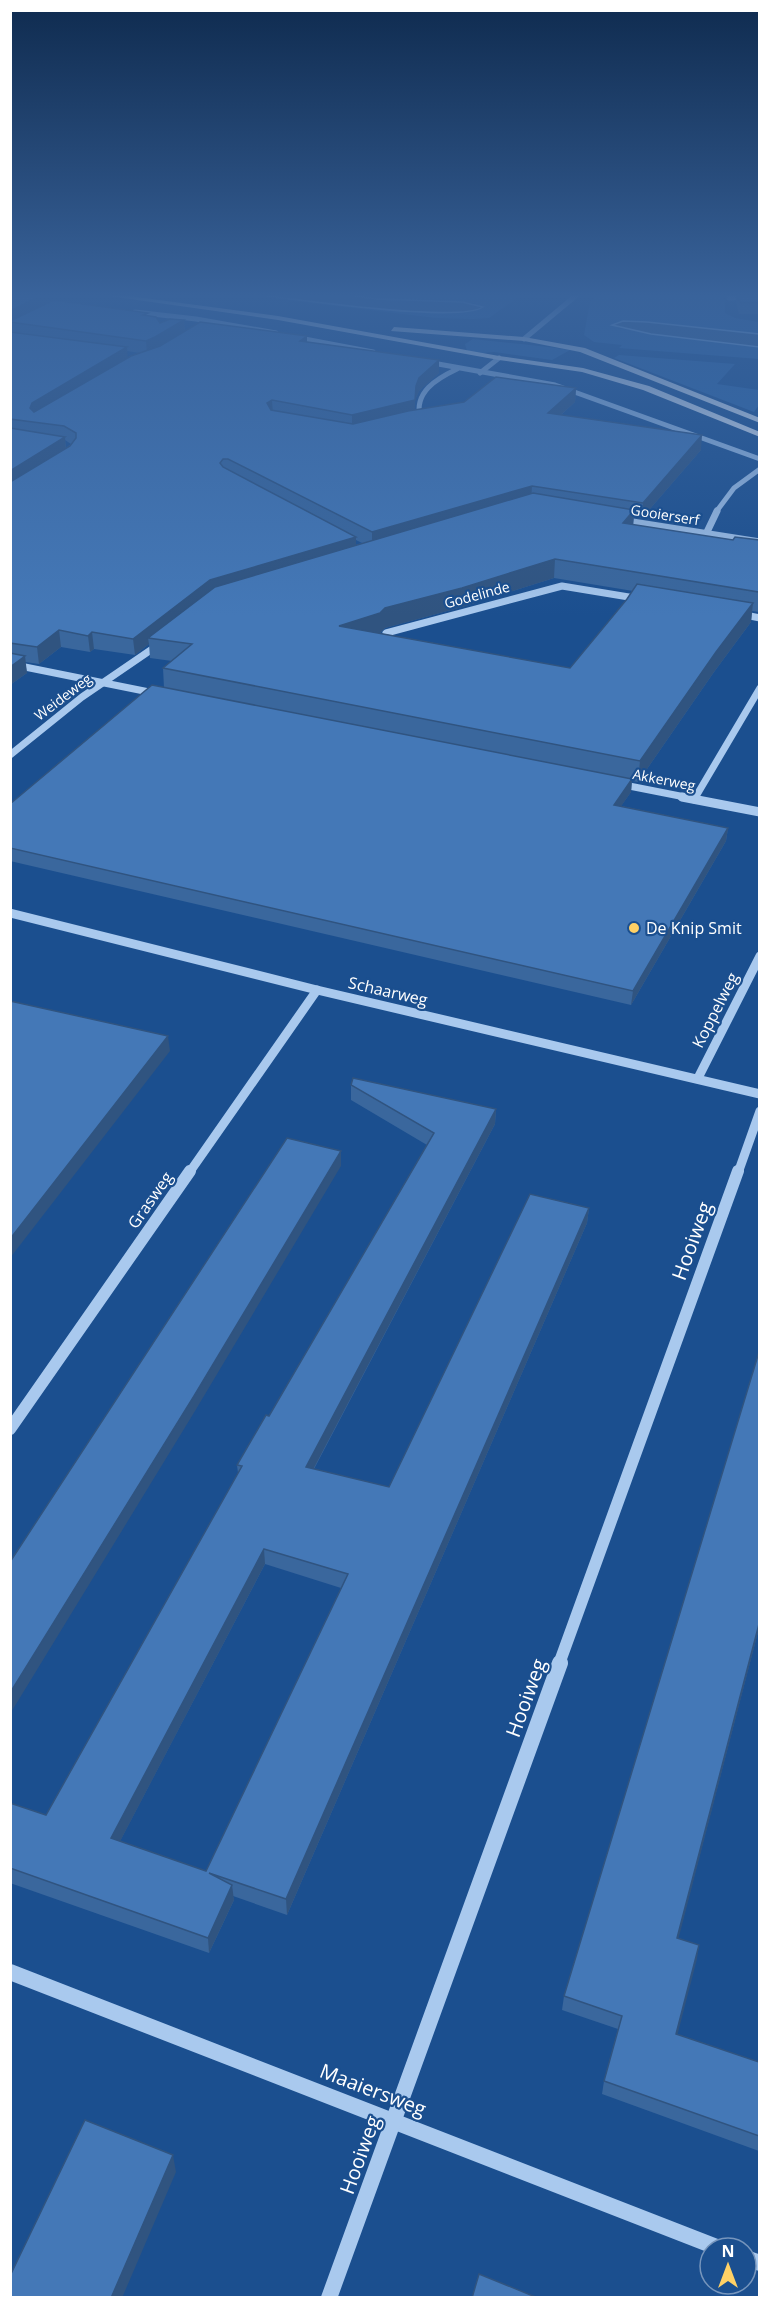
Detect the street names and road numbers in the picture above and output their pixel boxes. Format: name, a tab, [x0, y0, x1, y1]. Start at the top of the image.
street label: Gooierserf	[629, 500, 702, 529]
street label: Godelinde	[442, 577, 512, 612]
street label: Weideweg	[30, 669, 96, 724]
street label: Akkerweg	[631, 764, 697, 795]
street label: Koppelweg	[687, 968, 744, 1052]
street label: Schaarweg	[346, 971, 430, 1011]
street label: Grasweg	[122, 1167, 178, 1233]
street label: Hooiweg	[665, 1198, 718, 1284]
street label: Hooiweg	[499, 1655, 552, 1741]
street label: Maaiersweg	[316, 2057, 430, 2122]
street label: Hooiweg	[333, 2112, 386, 2198]

